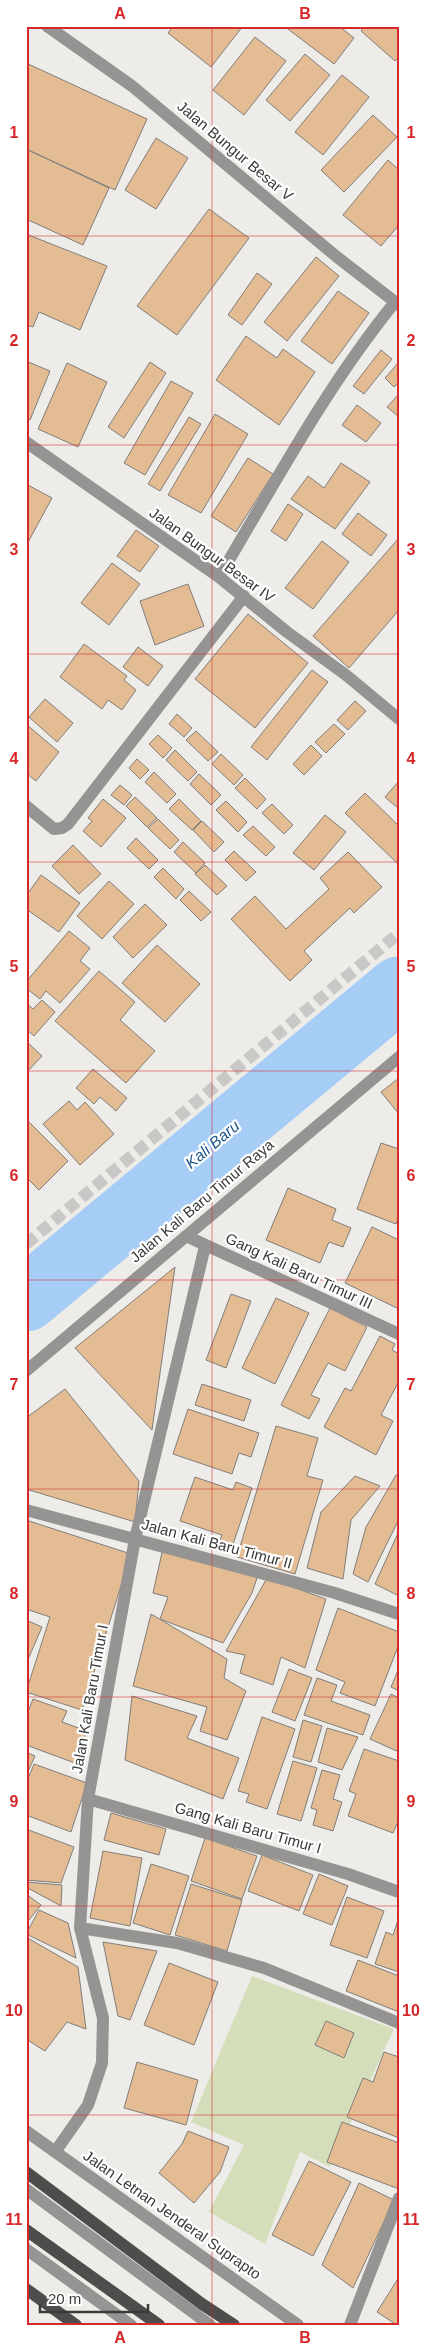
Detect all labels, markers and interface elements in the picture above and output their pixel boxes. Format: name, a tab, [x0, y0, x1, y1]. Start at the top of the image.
text: A	[114, 5, 126, 22]
text: B	[299, 5, 311, 22]
street label: Jalan Bungur Besar V	[174, 97, 297, 204]
text: 1	[10, 124, 19, 141]
text: 1	[407, 124, 416, 141]
text: 2	[10, 332, 19, 349]
text: 2	[407, 332, 416, 349]
street label: Jalan Bungur Besar IV	[147, 504, 278, 606]
text: 3	[10, 541, 19, 558]
text: 3	[407, 541, 416, 558]
text: 4	[10, 750, 19, 767]
text: 4	[407, 750, 416, 767]
text: 5	[10, 958, 19, 975]
text: 5	[407, 958, 416, 975]
water label: Kali Baru	[182, 1117, 243, 1172]
street label: Jalan Kali Baru Timur Raya	[127, 1135, 277, 1266]
text: 6	[10, 1167, 19, 1184]
text: 6	[407, 1167, 416, 1184]
street label: Gang Kali Baru Timur III	[223, 1229, 375, 1312]
text: 7	[10, 1376, 19, 1393]
text: 7	[407, 1376, 416, 1393]
street label: Jalan Kali Baru Timur II	[140, 1515, 294, 1572]
text: 8	[10, 1585, 19, 1602]
text: 8	[407, 1585, 416, 1602]
street label: Jalan Kali Baru Timur I	[68, 1623, 111, 1775]
text: 9	[10, 1793, 19, 1810]
text: 9	[407, 1793, 416, 1810]
street label: Gang Kali Baru Timur I	[173, 1798, 323, 1857]
text: 10	[5, 2002, 23, 2019]
text: 10	[402, 2002, 420, 2019]
street label: Jalan Letnan Jenderal Suprapto	[80, 2147, 264, 2283]
text: 11	[6, 2211, 23, 2228]
text: 11	[403, 2211, 420, 2228]
scale bar	[40, 2281, 148, 2313]
text: 20 m	[48, 2290, 81, 2307]
text: A	[114, 2329, 126, 2346]
text: B	[299, 2329, 311, 2346]

